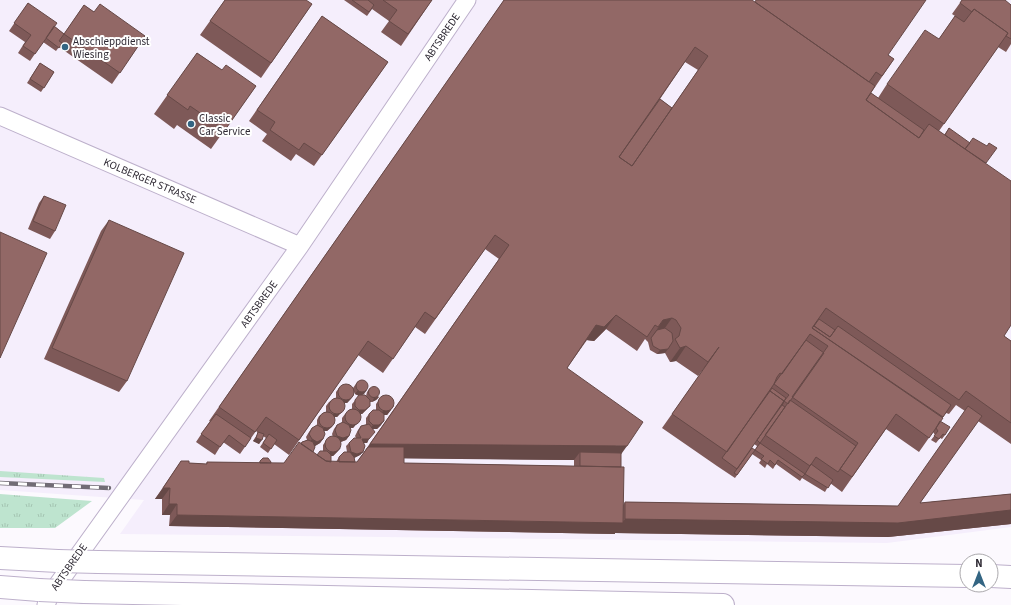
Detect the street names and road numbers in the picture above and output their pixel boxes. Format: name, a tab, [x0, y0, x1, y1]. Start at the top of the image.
street label: ABTSBREDE	[421, 10, 464, 64]
street label: KOLBERGER STRASSE	[101, 155, 199, 207]
street label: ABTSBREDE	[237, 277, 281, 330]
street label: ABTSBREDE	[47, 540, 91, 594]

